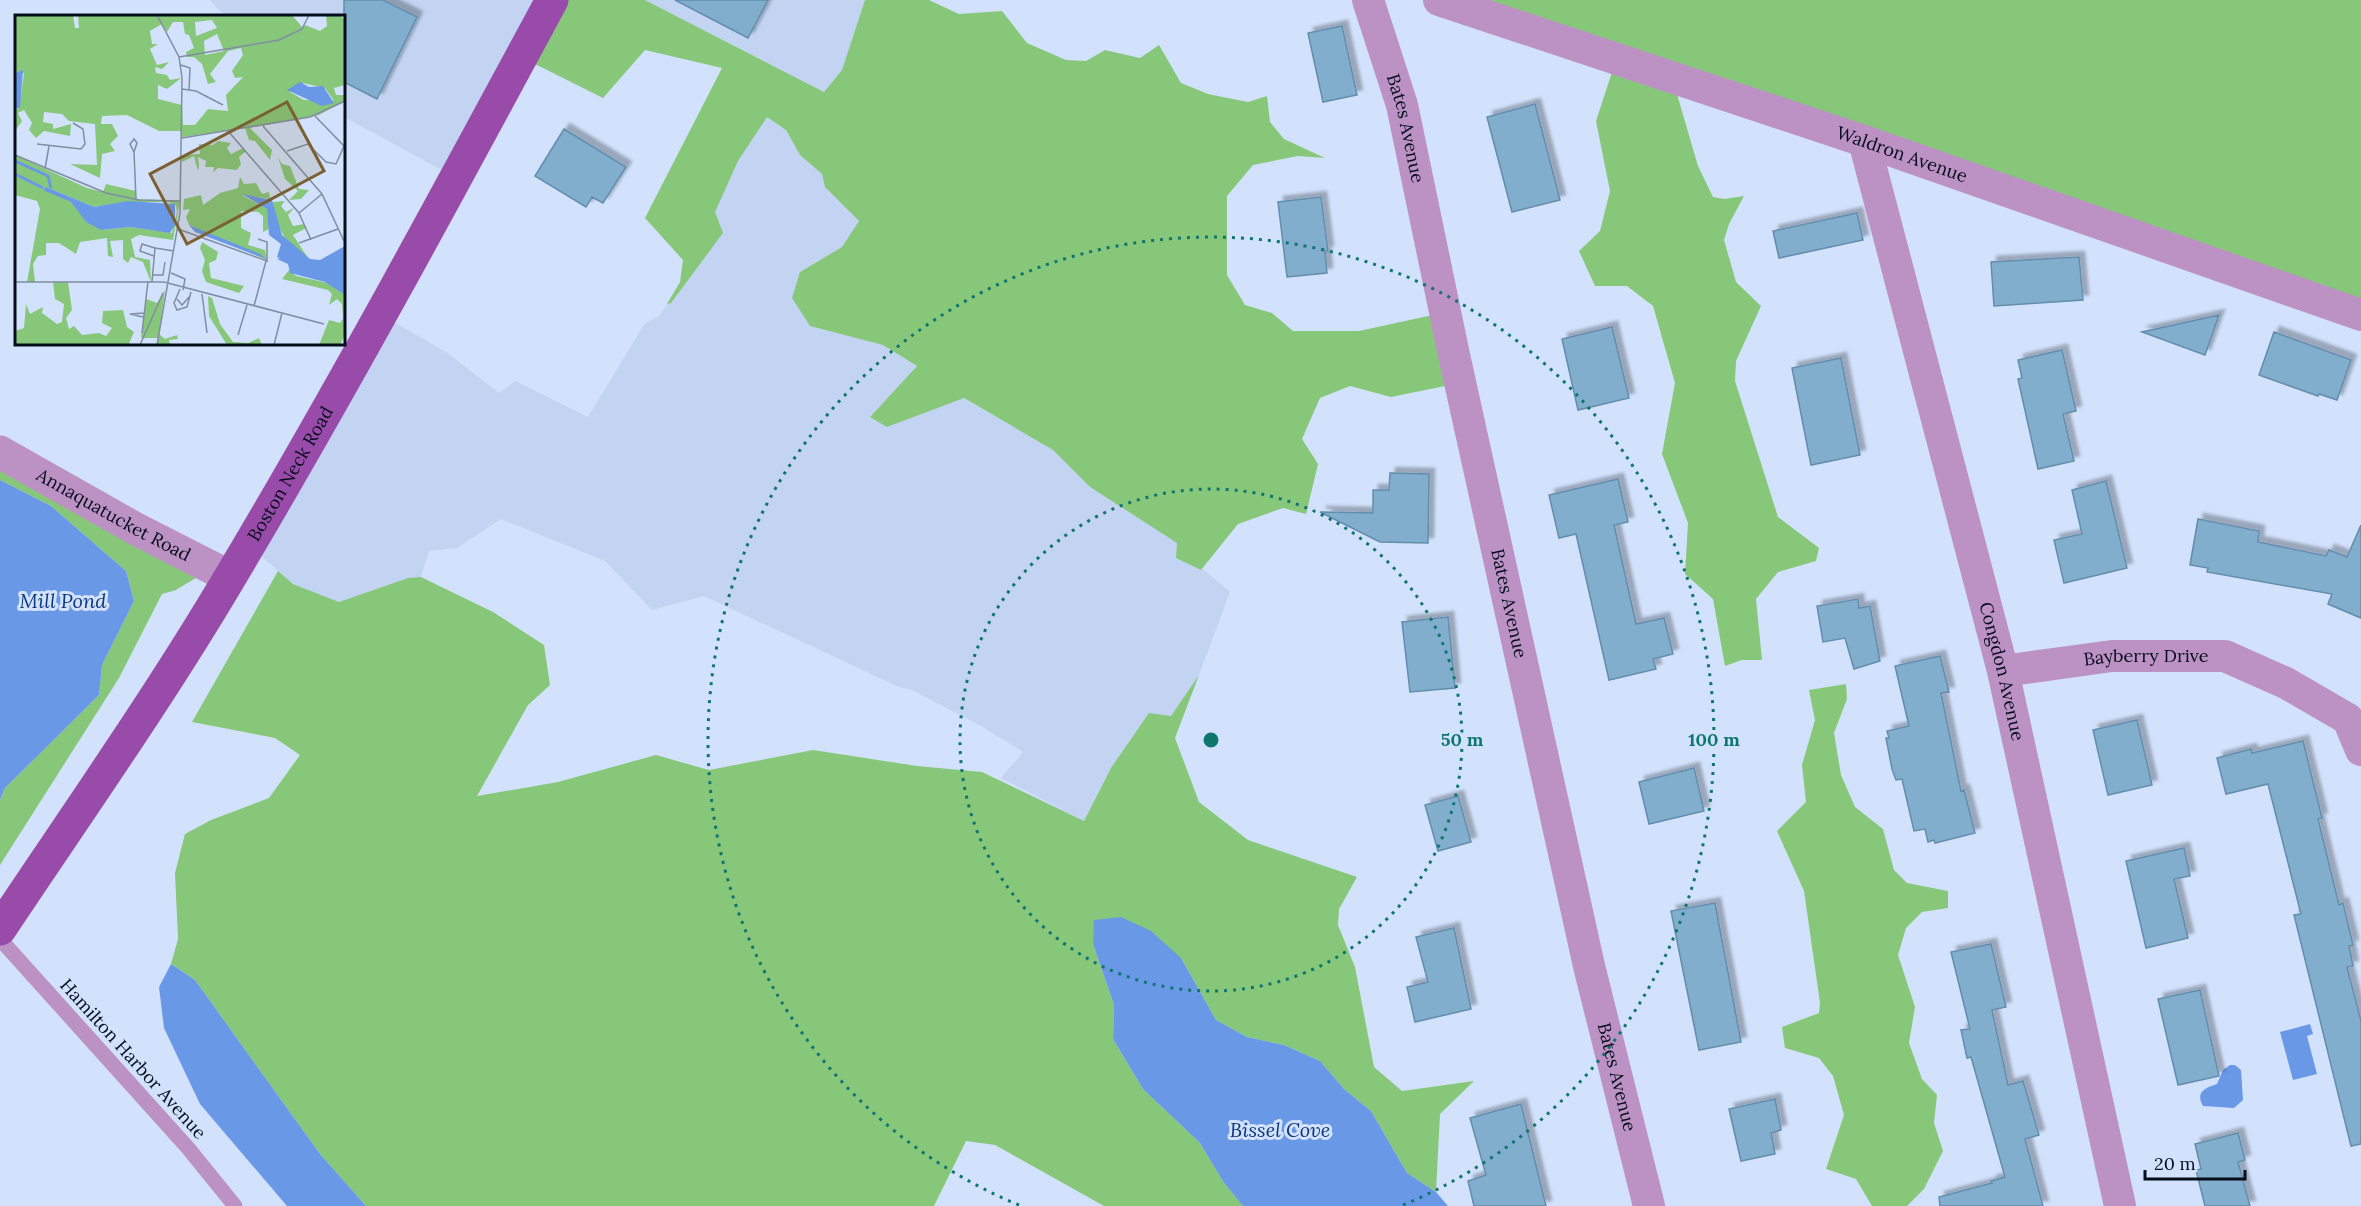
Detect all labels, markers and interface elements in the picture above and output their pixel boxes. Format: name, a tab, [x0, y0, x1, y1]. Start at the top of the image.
inset map	[15, 15, 345, 345]
street label: Bates Avenue	[1382, 71, 1430, 185]
street label: Waldron Avenue	[1834, 121, 1971, 187]
street label: Boston Neck Road	[242, 402, 338, 545]
street label: Annaquatucket Road	[32, 463, 195, 566]
street label: Bates Avenue	[1486, 546, 1533, 660]
water label: Mill Pond	[20, 588, 107, 613]
street label: Congdon Avenue	[1974, 599, 2030, 743]
street label: Bayberry Drive	[2082, 644, 2209, 671]
text: 50 m	[1441, 728, 1484, 751]
text: 100 m	[1688, 728, 1740, 751]
centre of rings	[1201, 730, 1221, 750]
street label: Hamilton Harbor Avenue	[55, 974, 212, 1144]
street label: Bates Avenue	[1593, 1020, 1642, 1134]
water label: Bissel Cove	[1230, 1117, 1330, 1142]
scale bar	[2145, 1143, 2246, 1181]
text: 20 m	[2154, 1152, 2196, 1175]

